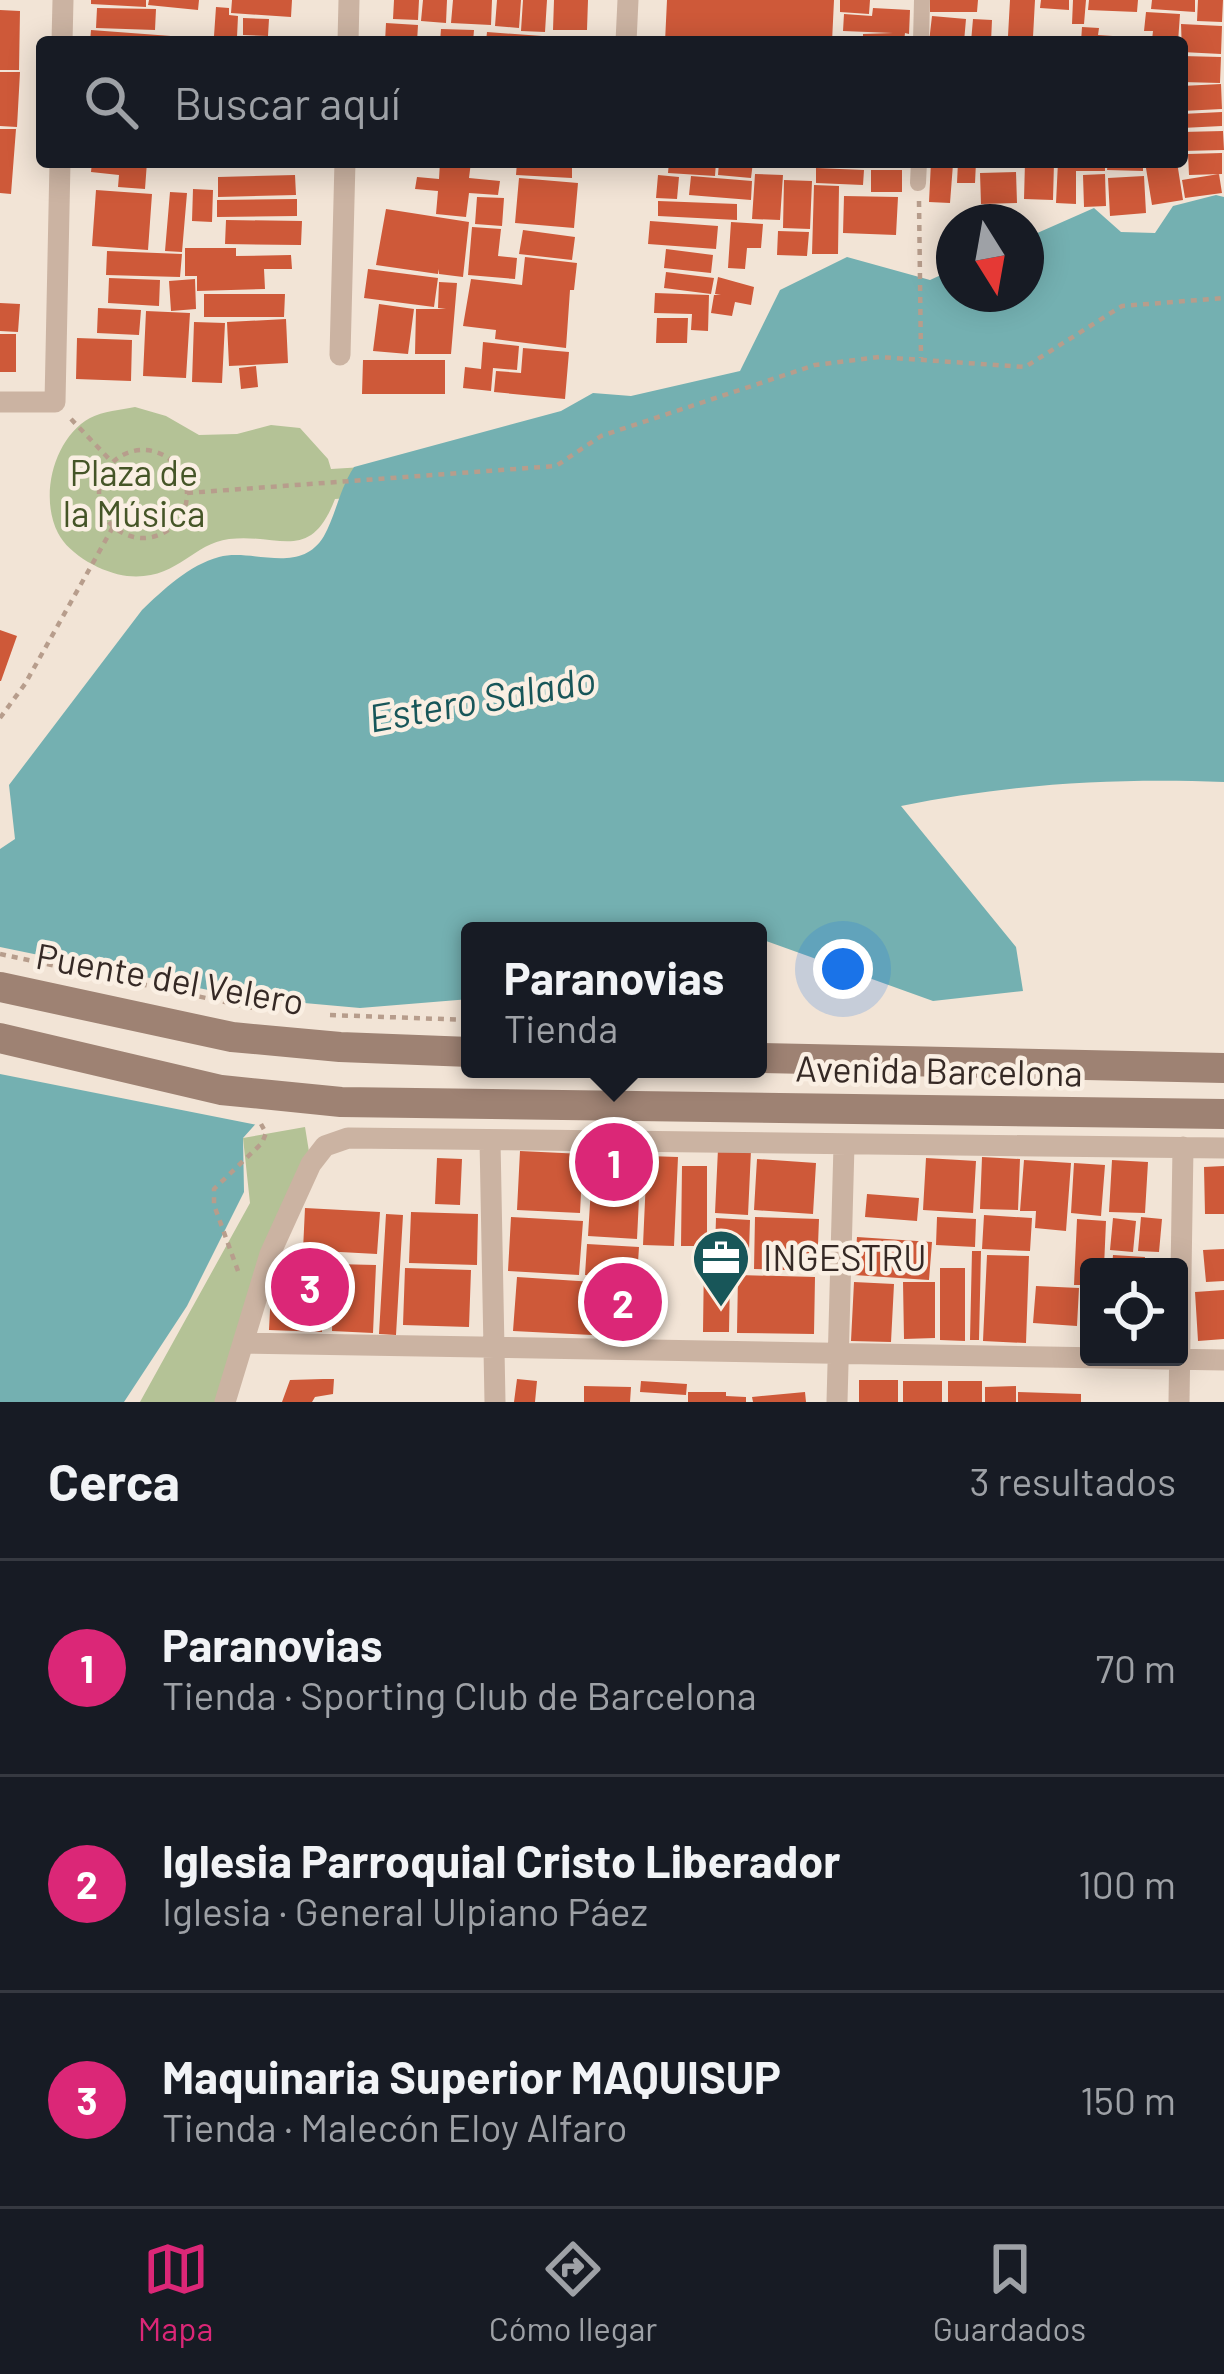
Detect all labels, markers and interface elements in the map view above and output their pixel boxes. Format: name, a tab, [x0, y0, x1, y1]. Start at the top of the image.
search box	[36, 36, 1188, 168]
icon: search	[78, 69, 144, 135]
text: Buscar aquí	[174, 75, 401, 129]
north arrow	[936, 204, 1044, 312]
park label: Plaza de la Música	[63, 450, 205, 534]
water label: Estero Salado	[365, 654, 599, 741]
popup	[461, 922, 767, 1078]
street label: Puente del Velero	[33, 933, 307, 1022]
your location	[813, 939, 873, 999]
text: Paranovias	[504, 950, 724, 1004]
text: Tienda	[504, 1004, 618, 1051]
street label: Avenida Barcelona	[795, 1045, 1083, 1094]
pin: 1	[575, 1117, 653, 1207]
office icon: INGESTRU	[690, 1227, 752, 1309]
place label: INGESTRU	[763, 1235, 927, 1278]
pin: 3	[271, 1242, 349, 1332]
pin: 2	[584, 1257, 662, 1347]
map controls	[1080, 1258, 1188, 1366]
button: locate	[1080, 1258, 1188, 1366]
text: Cerca	[48, 1450, 180, 1511]
text: 3 resultados	[970, 1457, 1176, 1504]
text: Paranovias	[162, 1617, 383, 1671]
text: 1	[80, 1644, 94, 1691]
text: 70 m	[1095, 1644, 1176, 1691]
text: Tienda · Sporting Club de Barcelona	[162, 1671, 757, 1718]
text: Iglesia Parroquial Cristo Liberador	[162, 1833, 841, 1887]
text: 2	[76, 1860, 98, 1907]
text: 100 m	[1078, 1860, 1176, 1907]
text: Iglesia · General Ulpiano Páez	[162, 1887, 648, 1934]
text: Maquinaria Superior MAQUISUP	[162, 2049, 781, 2103]
text: 3	[76, 2076, 98, 2123]
text: 150 m	[1080, 2076, 1176, 2123]
text: Tienda · Malecón Eloy Alfaro	[162, 2103, 627, 2150]
tab: Mapa	[138, 2236, 213, 2348]
tab: Cómo llegar	[489, 2236, 657, 2348]
tab: Guardados	[933, 2236, 1086, 2348]

